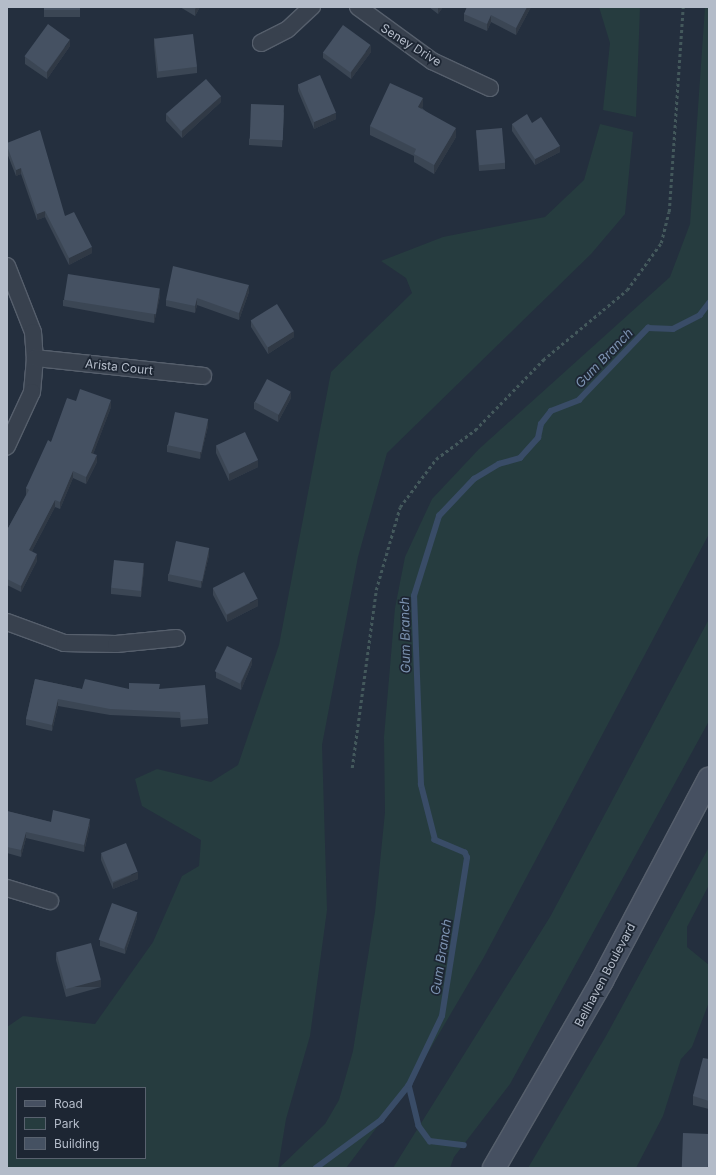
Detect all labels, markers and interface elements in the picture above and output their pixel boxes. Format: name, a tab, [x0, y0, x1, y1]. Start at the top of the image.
street label: Seney Drive	[378, 21, 444, 69]
water label: Gum Branch	[572, 325, 636, 391]
street label: Arista Court	[84, 356, 154, 378]
water label: Gum Branch	[397, 597, 413, 673]
water label: Gum Branch	[427, 918, 455, 996]
street label: Bellhaven Boulevard	[572, 921, 638, 1029]
legend	[16, 1087, 146, 1159]
text: Road	[54, 1096, 83, 1111]
text: Park	[54, 1116, 80, 1131]
text: Building	[54, 1136, 99, 1151]

